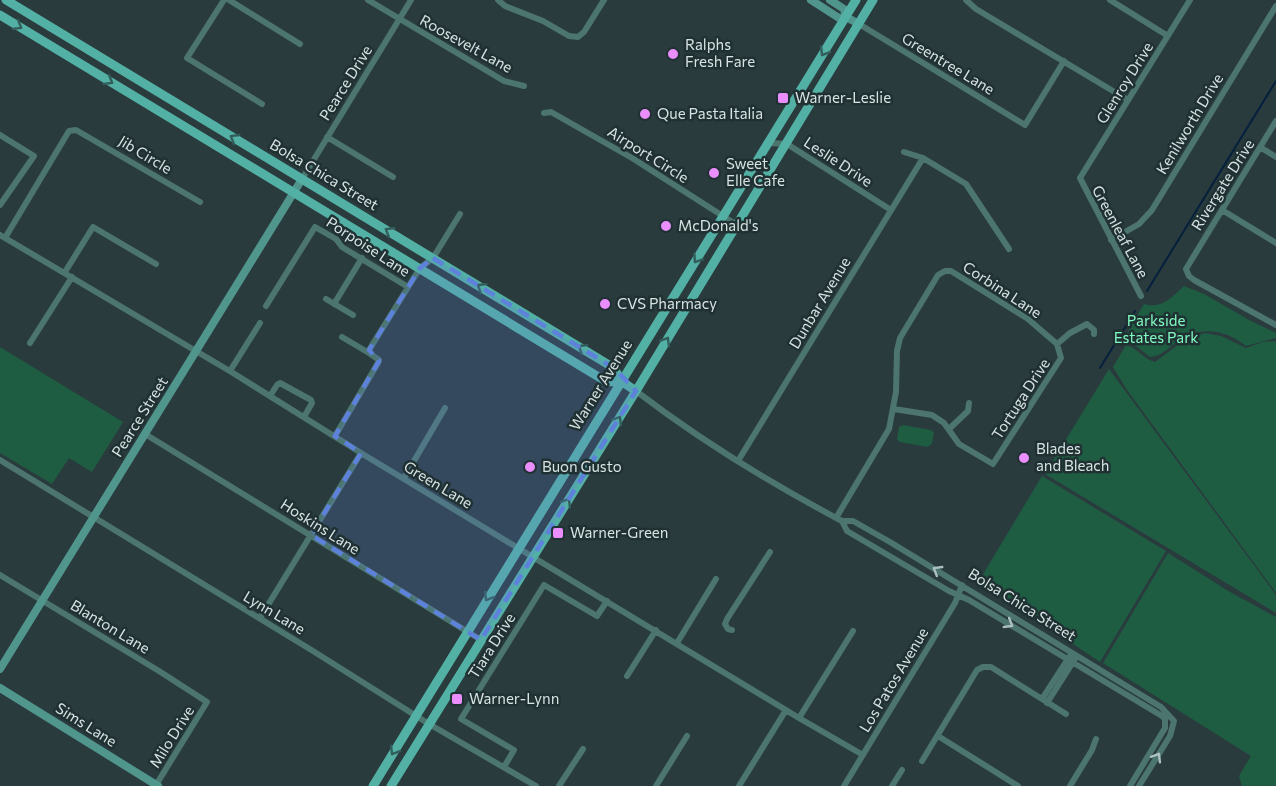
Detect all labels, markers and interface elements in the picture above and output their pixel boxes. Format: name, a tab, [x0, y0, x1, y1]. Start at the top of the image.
street label: Roosevelt Lane	[417, 10, 516, 76]
one-way arrow	[12, 18, 22, 30]
street label: Greentree Lane	[899, 28, 998, 98]
place label: Ralphs Fresh Fare	[685, 35, 755, 70]
street label: Glenroy Drive	[1092, 38, 1156, 127]
street label: Pearce Drive	[315, 42, 375, 123]
one-way arrow	[820, 46, 831, 57]
marker: Ralphs Fresh Fare	[666, 47, 680, 61]
street label: Kenilworth Drive	[1152, 70, 1226, 177]
one-way arrow	[103, 73, 113, 85]
place label: Warner-Leslie	[795, 88, 891, 106]
marker: Warner-Leslie	[776, 91, 790, 105]
place label: Que Pasta Italia	[657, 104, 763, 122]
marker: Que Pasta Italia	[638, 107, 652, 121]
street label: Airport Circle	[605, 122, 692, 186]
street label: Jib Circle	[116, 131, 175, 177]
street label: Leslie Drive	[801, 132, 876, 190]
one-way arrow	[230, 134, 240, 146]
street label: Bolsa Chica Street	[267, 135, 382, 214]
street label: Rivergate Drive	[1187, 135, 1257, 233]
place label: Sweet Elle Cafe	[726, 154, 785, 189]
marker: Sweet Elle Cafe	[707, 166, 721, 180]
street label: Greenleaf Lane	[1089, 182, 1153, 281]
street label: Porpoise Lane	[323, 212, 414, 280]
place label: McDonald's	[678, 216, 759, 234]
marker: McDonald's	[659, 219, 673, 233]
one-way arrow	[385, 227, 395, 239]
one-way arrow	[693, 253, 704, 264]
street label: Dunbar Avenue	[785, 253, 854, 352]
street label: Corbina Lane	[960, 257, 1045, 321]
one-way arrow	[477, 282, 487, 294]
place label: CVS Pharmacy	[617, 294, 717, 312]
marker: CVS Pharmacy	[598, 297, 612, 311]
park label: Parkside Estates Park	[1114, 311, 1198, 346]
street label: Warner Avenue	[565, 336, 635, 433]
one-way arrow	[659, 337, 670, 347]
one-way arrow	[578, 344, 588, 356]
street label: Tortuga Drive	[987, 355, 1053, 442]
street label: Pearce Street	[107, 373, 171, 460]
one-way arrow	[610, 416, 622, 426]
place label: Blades and Bleach	[1036, 439, 1109, 474]
marker: Blades and Bleach	[1017, 451, 1031, 465]
street label: Green Lane	[401, 457, 476, 512]
place label: Buon Gusto	[542, 457, 622, 475]
marker: Buon Gusto	[523, 460, 537, 474]
street label: Hoskins Lane	[278, 495, 364, 558]
one-way arrow	[559, 498, 571, 508]
place label: Warner-Green	[570, 523, 668, 541]
marker: Warner-Green	[551, 526, 565, 540]
street label: Bolsa Chica Street	[965, 564, 1080, 644]
one-way arrow	[933, 566, 943, 577]
street label: Lynn Lane	[240, 587, 309, 638]
one-way arrow	[483, 591, 495, 601]
street label: Blanton Lane	[68, 595, 154, 657]
street label: Tiara Drive	[464, 609, 518, 682]
one-way arrow	[1003, 617, 1013, 629]
street label: Los Patos Avenue	[855, 624, 932, 735]
place label: Warner-Lynn	[469, 689, 559, 707]
marker: Warner-Lynn	[450, 692, 464, 706]
street label: Sims Lane	[53, 698, 120, 750]
street label: Milo Drive	[145, 702, 197, 771]
one-way arrow	[390, 745, 402, 755]
one-way arrow	[1149, 753, 1161, 763]

